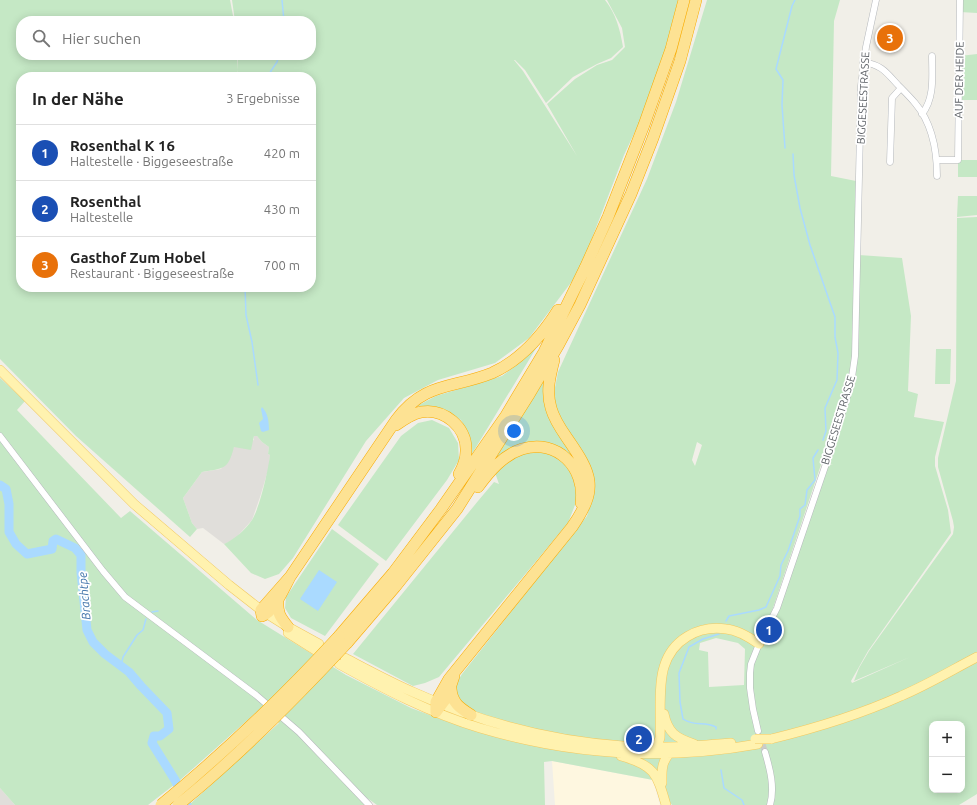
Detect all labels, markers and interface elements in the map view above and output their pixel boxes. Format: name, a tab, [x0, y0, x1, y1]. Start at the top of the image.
search box	[16, 16, 316, 60]
pin: 3	[877, 23, 903, 53]
icon: search	[30, 27, 52, 49]
text: Hier suchen	[62, 30, 141, 47]
street label: AUF DER HEIDE	[952, 41, 966, 119]
street label: BIGGESEESTRASSE	[855, 51, 871, 145]
text: In der Nähe	[32, 89, 124, 108]
text: 3 Ergebnisse	[226, 91, 300, 105]
text: Rosenthal K 16	[70, 137, 175, 154]
text: 1	[41, 146, 49, 160]
text: 420 m	[264, 146, 300, 160]
text: Haltestelle · Biggeseestraße	[70, 154, 233, 168]
text: Rosenthal	[70, 193, 141, 210]
text: 2	[41, 202, 49, 216]
text: 430 m	[264, 202, 300, 216]
text: Haltestelle	[70, 210, 133, 224]
text: Gasthof Zum Hobel	[70, 249, 206, 266]
text: 3	[41, 258, 49, 272]
text: 700 m	[264, 258, 300, 272]
text: Restaurant · Biggeseestraße	[70, 266, 234, 280]
street label: BIGGESEESTRASSE	[819, 374, 857, 466]
your location	[504, 421, 524, 441]
water label: Brachtpe	[75, 572, 93, 620]
pin: 1	[756, 615, 782, 645]
map controls	[929, 721, 965, 793]
button: +	[929, 721, 965, 757]
pin: 2	[626, 724, 652, 754]
button: −	[929, 757, 965, 793]

